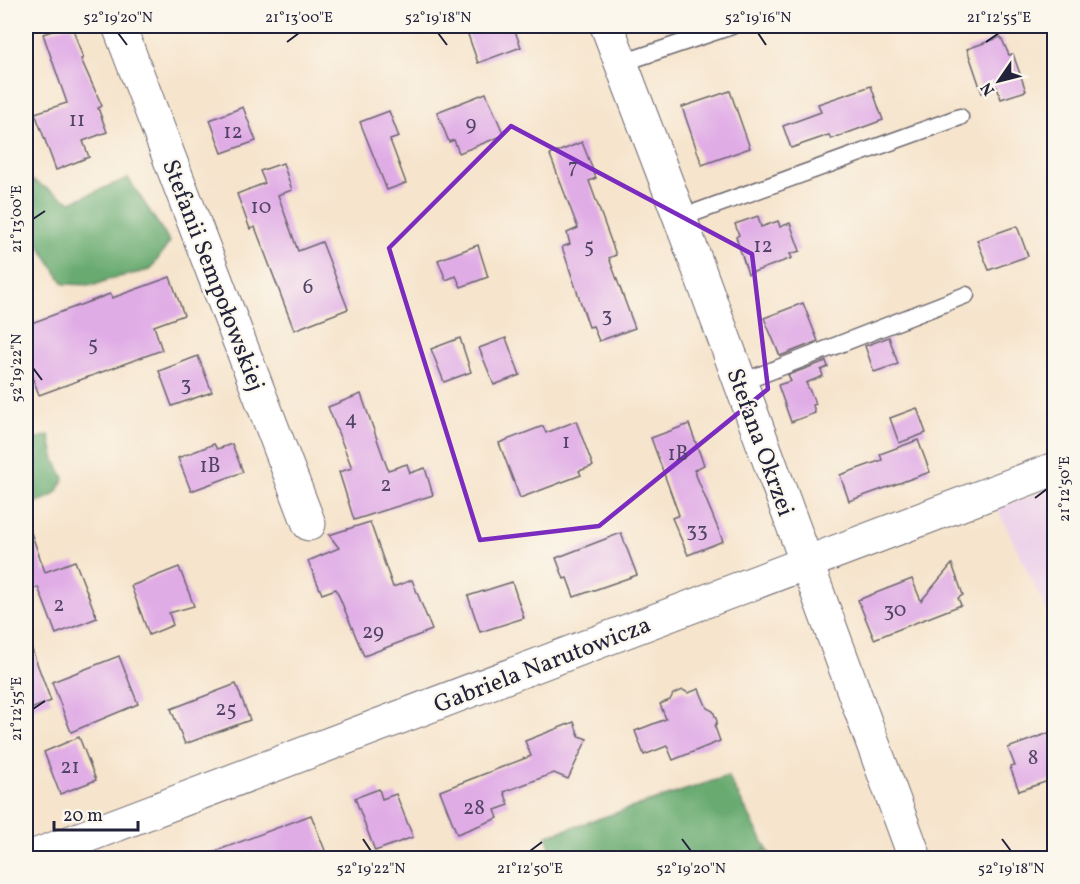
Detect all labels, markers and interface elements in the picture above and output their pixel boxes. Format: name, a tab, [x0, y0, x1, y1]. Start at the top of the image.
text: 52°19'20"N	[83, 8, 153, 29]
text: 21°13'00"E	[265, 8, 333, 29]
text: 52°19'18"N	[405, 8, 471, 29]
text: 52°19'16"N	[725, 8, 791, 29]
text: 21°12'55"E	[967, 8, 1031, 29]
north arrow	[969, 51, 1029, 111]
text: N	[976, 77, 1001, 100]
house number: 11	[69, 106, 85, 135]
house number: 9	[466, 110, 477, 139]
house number: 12	[223, 118, 243, 147]
house number: 7	[568, 153, 578, 182]
street label: Stefanii Sempołowskiej	[152, 155, 272, 397]
text: 21°13'00"E	[7, 185, 28, 253]
house number: 10	[251, 193, 271, 222]
house number: 5	[584, 232, 594, 261]
house number: 12	[753, 232, 773, 261]
house number: 6	[303, 273, 313, 302]
house number: 3	[602, 301, 612, 330]
house number: 5	[88, 330, 98, 359]
text: 52°19'22"N	[7, 334, 28, 402]
street label: Stefana Okrzei	[717, 364, 802, 521]
house number: 3	[181, 370, 191, 399]
house number: 4	[345, 405, 357, 434]
house number: 1	[562, 428, 570, 457]
house number: 1B	[667, 440, 689, 469]
house number: 1B	[199, 452, 221, 481]
text: 21°12'50"E	[1055, 456, 1076, 522]
house number: 2	[380, 471, 392, 500]
house number: 33	[686, 516, 708, 545]
house number: 2	[53, 591, 65, 620]
house number: 30	[884, 596, 906, 625]
street label: Gabriela Narutowicza	[429, 609, 656, 723]
house number: 29	[362, 618, 384, 647]
text: 21°12'55"E	[7, 677, 28, 741]
house number: 25	[215, 695, 237, 724]
house number: 8	[1028, 744, 1038, 773]
house number: 21	[60, 753, 80, 782]
scale bar	[54, 794, 138, 832]
house number: 28	[463, 794, 485, 823]
text: 20 m	[63, 804, 103, 829]
text: 52°19'22"N	[337, 859, 405, 880]
text: 21°12'50"E	[497, 859, 563, 880]
text: 52°19'20"N	[656, 859, 726, 880]
text: 52°19'18"N	[978, 859, 1044, 880]

